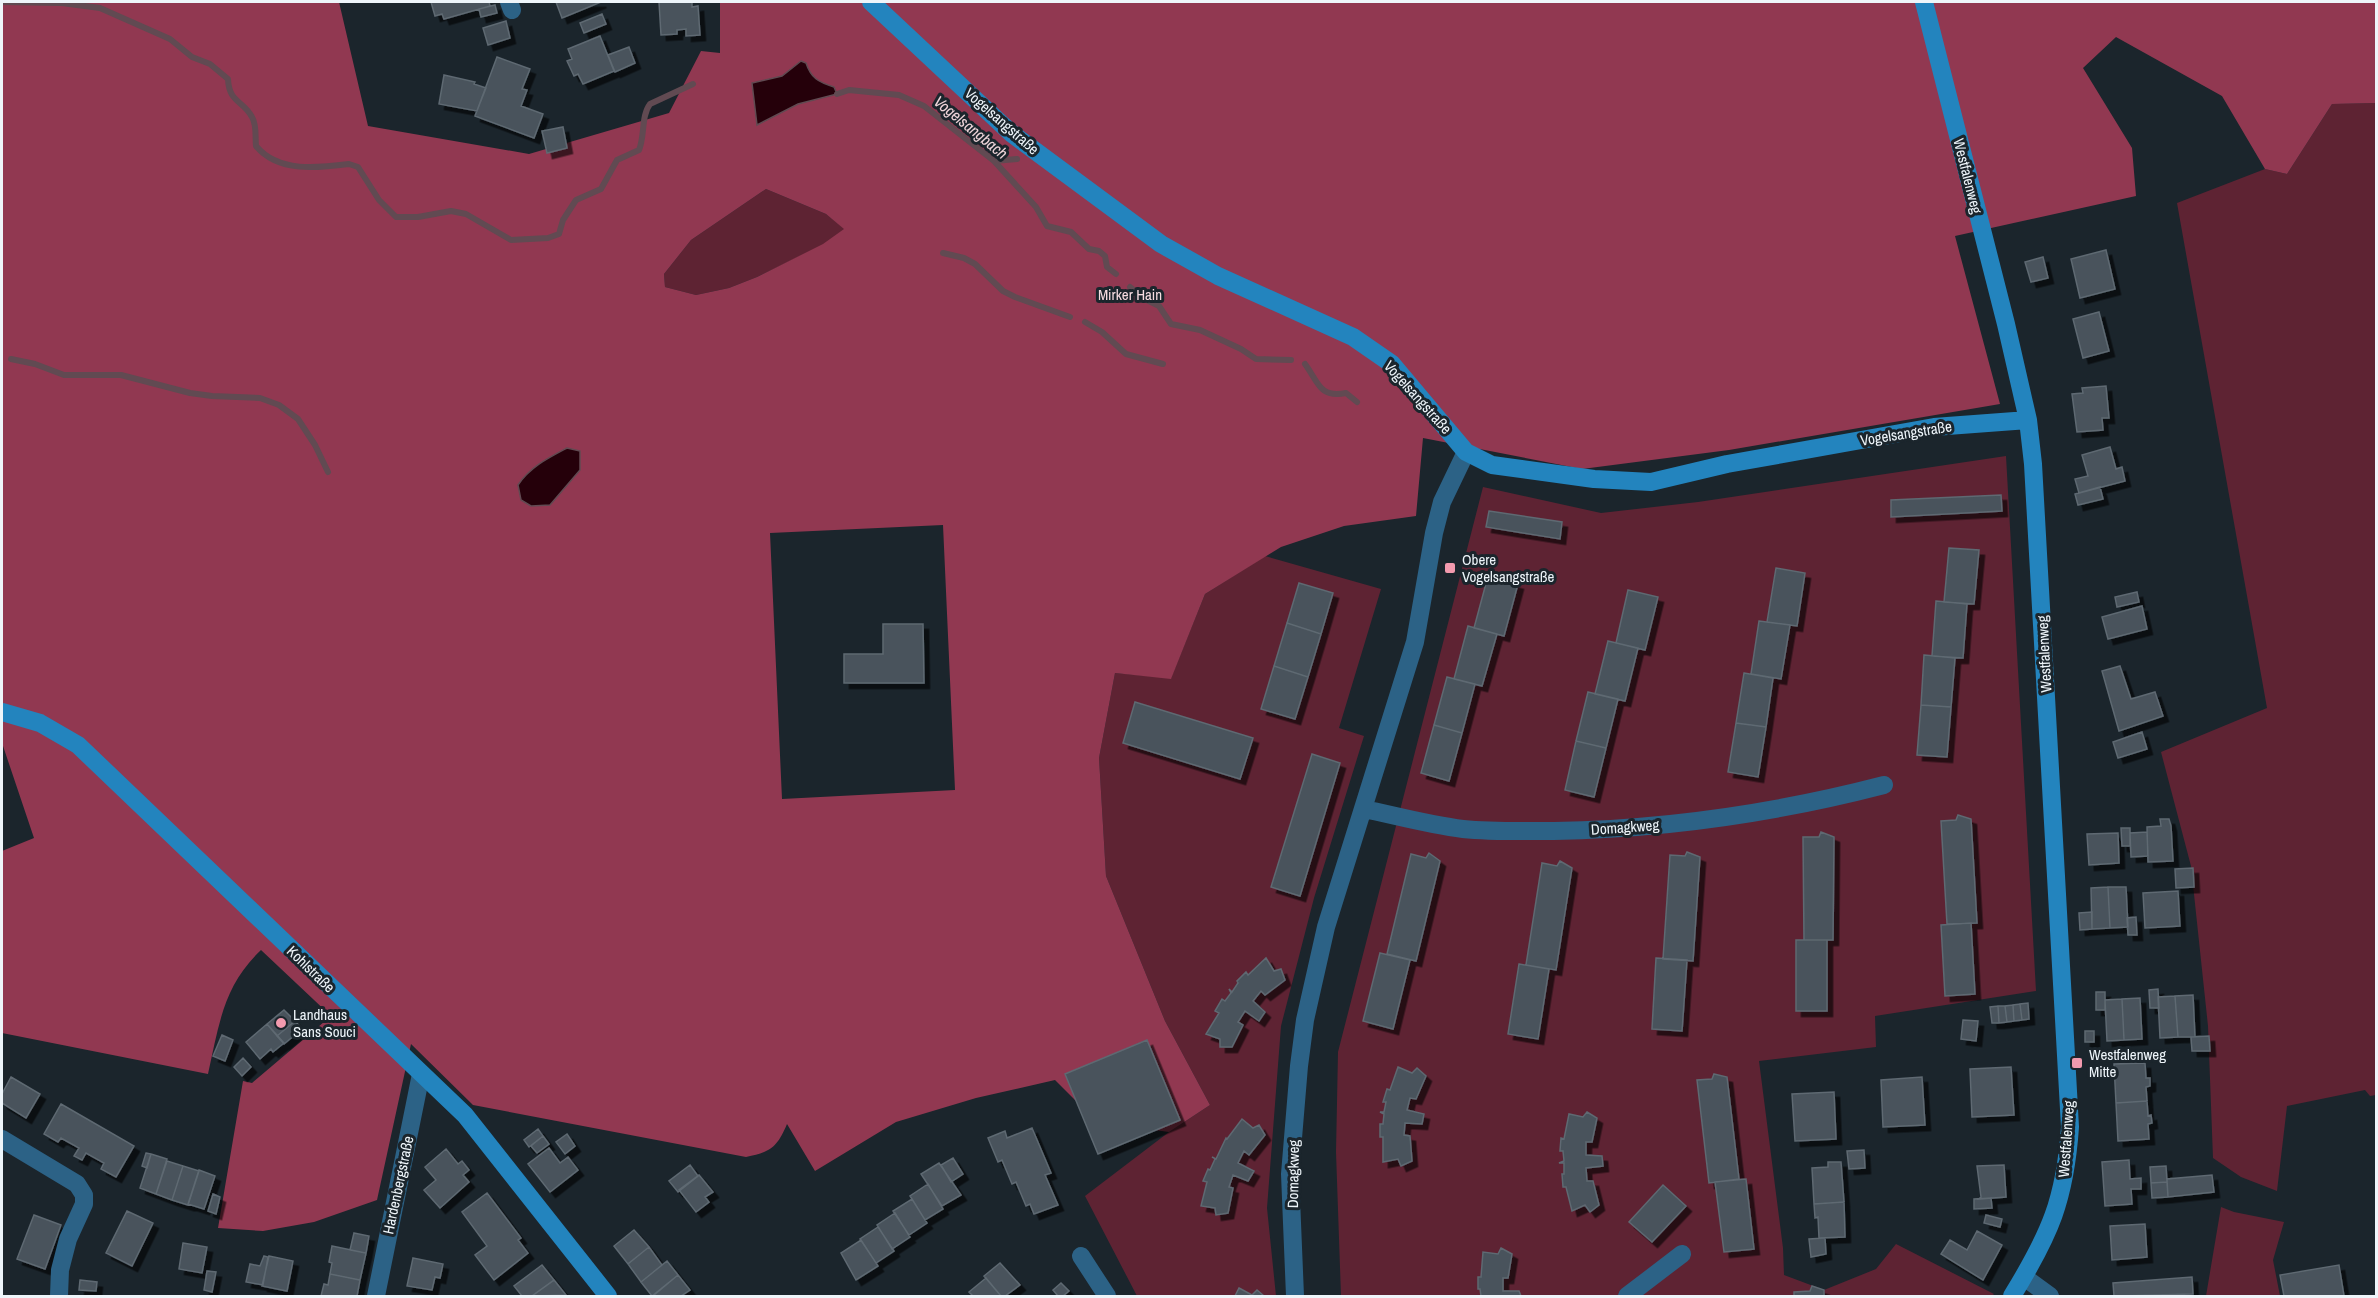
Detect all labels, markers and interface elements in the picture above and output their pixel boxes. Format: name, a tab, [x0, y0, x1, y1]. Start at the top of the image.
street label: Vogelsangstraße	[960, 83, 1044, 159]
water label: Vogelsangbach	[929, 90, 1013, 164]
street label: Westfalenweg	[1948, 136, 1988, 216]
park label: Mirker Hain	[1098, 284, 1162, 305]
street label: Vogelsangstraße	[1379, 356, 1457, 438]
street label: Vogelsangstraße	[1859, 415, 1953, 451]
place label: Obere Vogelsangstraße	[1462, 549, 1554, 587]
marker: Obere Vogelsangstraße	[1443, 561, 1457, 575]
street label: Westfalenweg	[2031, 615, 2057, 693]
street label: Domagkweg	[1590, 814, 1660, 840]
street label: Kohlstraße	[282, 941, 340, 997]
place label: Landhaus Sans Souci	[293, 1004, 356, 1042]
marker: Landhaus Sans Souci	[274, 1016, 288, 1030]
place label: Westfalenweg Mitte	[2089, 1044, 2166, 1082]
marker: Westfalenweg Mitte	[2070, 1056, 2084, 1070]
street label: Westfalenweg	[2053, 1100, 2079, 1178]
street label: Hardenbergstraße	[377, 1134, 419, 1236]
street label: Domagkweg	[1282, 1139, 1304, 1208]

